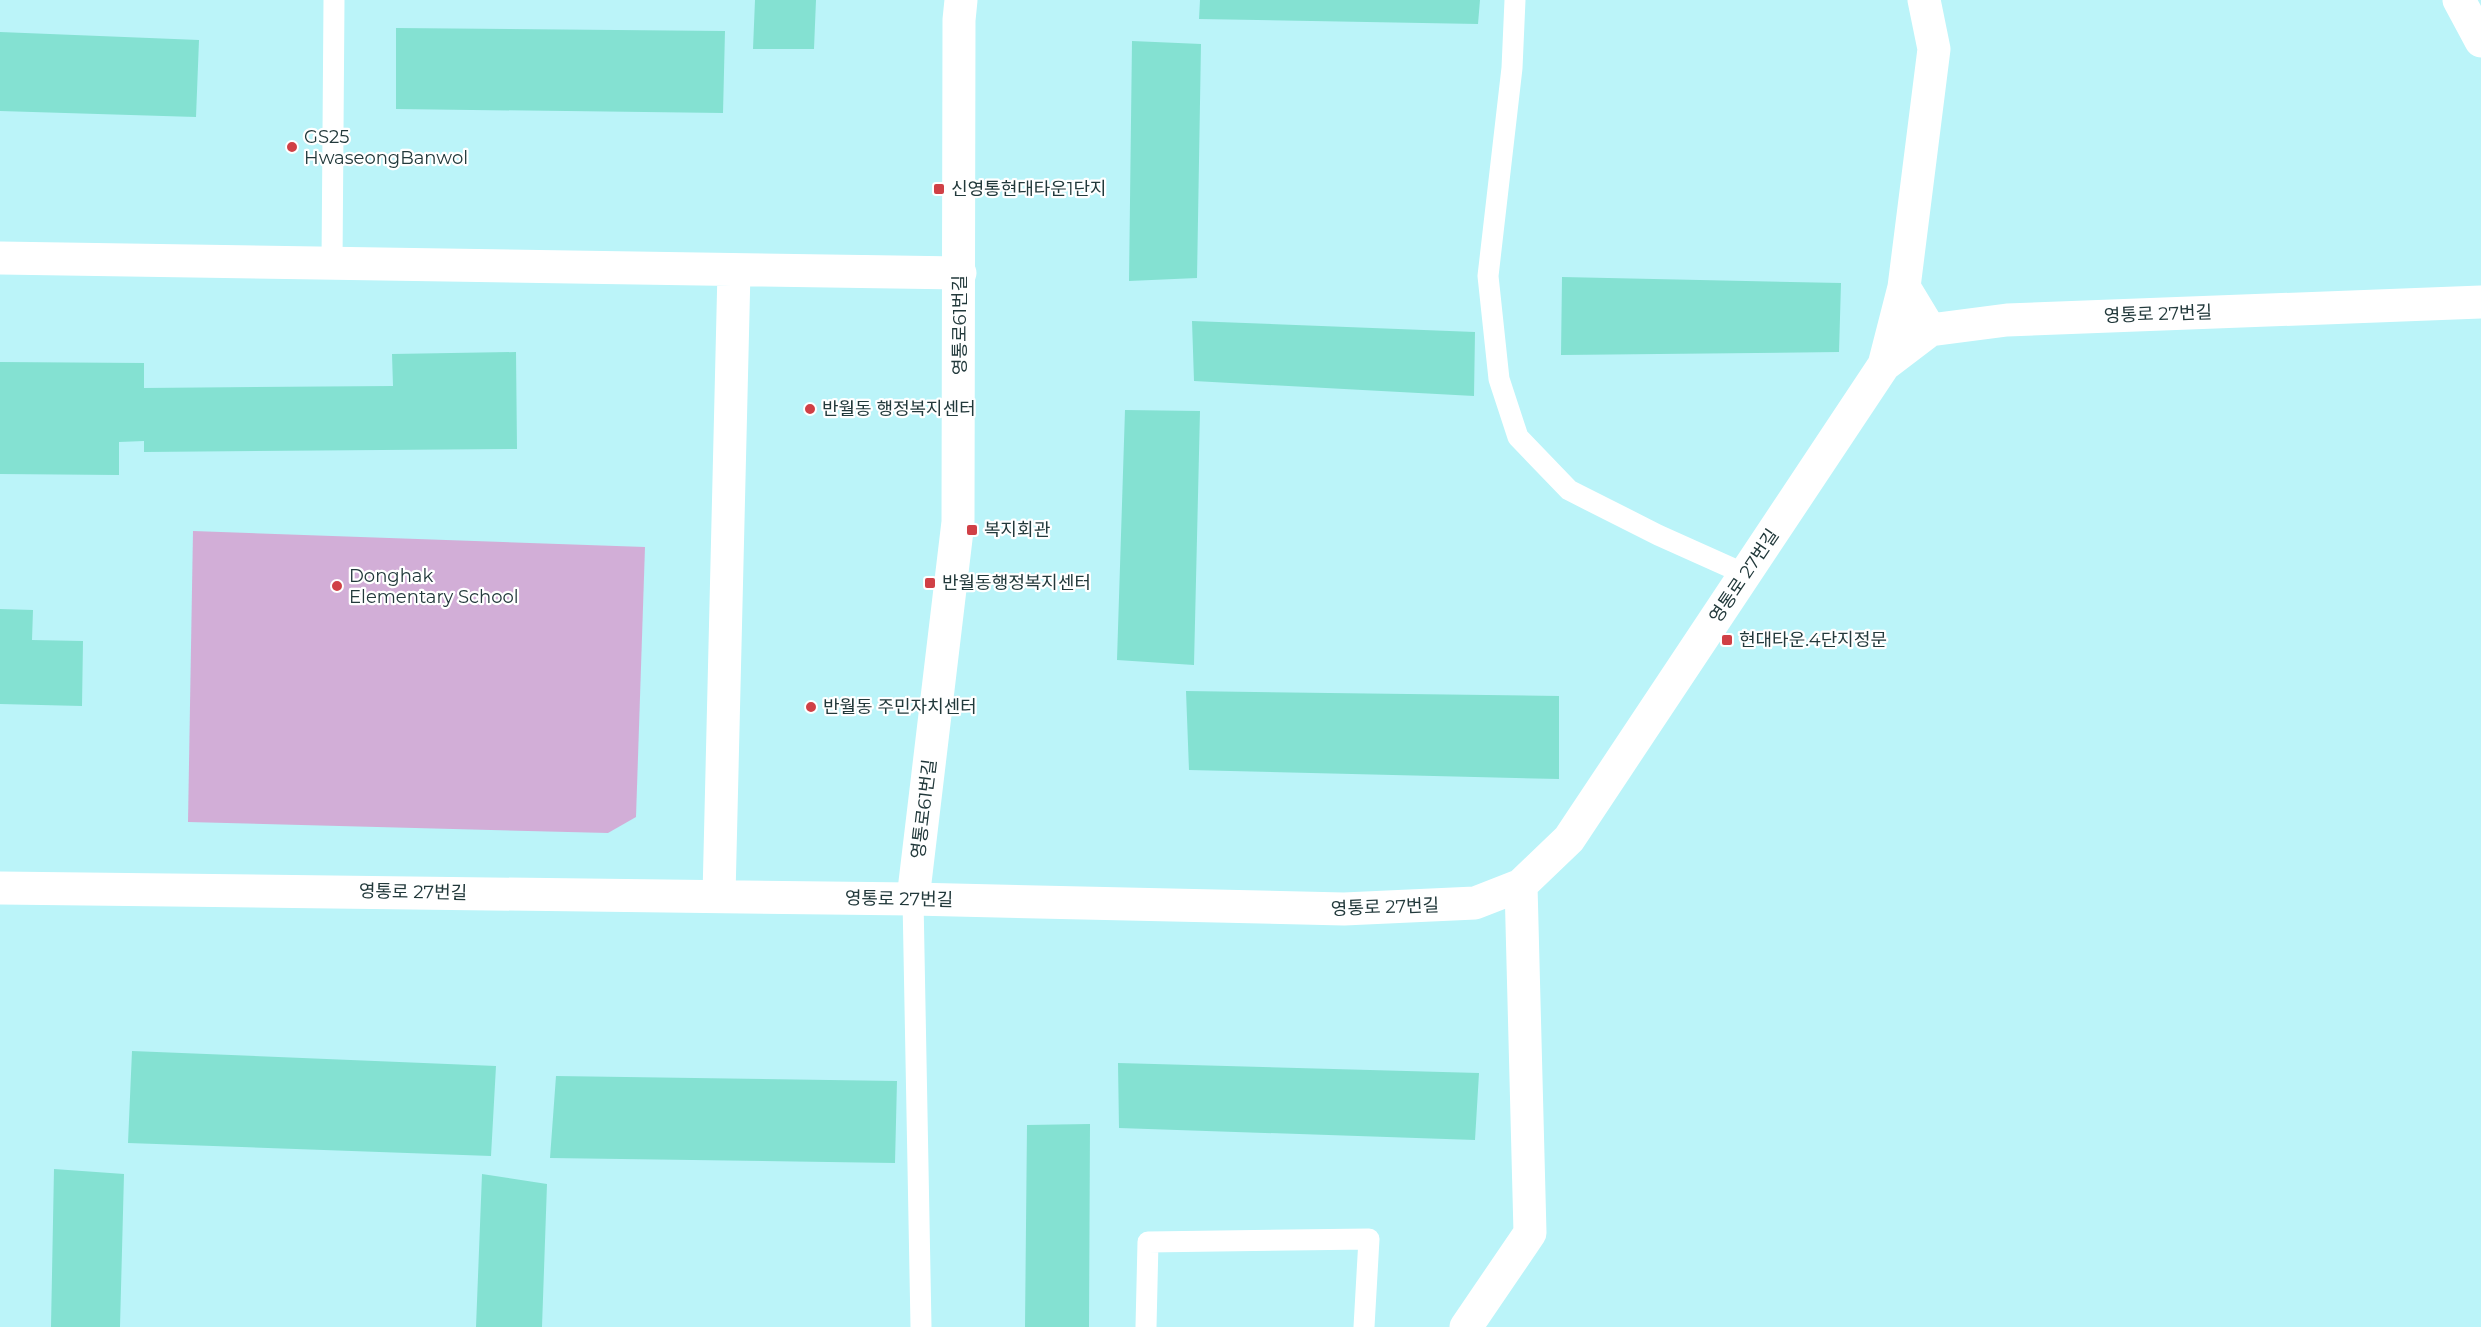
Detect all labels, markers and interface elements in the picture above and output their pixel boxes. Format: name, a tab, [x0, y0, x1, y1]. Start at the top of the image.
place label: GS25 HwaseongBanwol	[304, 126, 468, 169]
marker: GS25 HwaseongBanwol	[285, 140, 299, 154]
place label: 신영통현대타운1단지	[951, 178, 1107, 200]
marker: 신영통현대타운1단지	[932, 182, 946, 196]
street label: 영통로61번길	[949, 275, 971, 375]
street label: 영통로 27번길	[2103, 301, 2213, 327]
place label: 반월동 행정복지센터	[822, 398, 976, 420]
marker: 반월동 행정복지센터	[803, 402, 817, 416]
place label: 복지회관	[984, 519, 1051, 541]
marker: 복지회관	[965, 523, 979, 537]
street label: 영통로 27번길	[1705, 525, 1783, 627]
place label: Donghak Elementary School	[349, 565, 519, 608]
place label: 반월동행정복지센터	[942, 572, 1091, 594]
marker: 반월동행정복지센터	[923, 576, 937, 590]
marker: Donghak Elementary School	[330, 579, 344, 593]
place label: 현대타운.4단지정문	[1739, 629, 1887, 651]
marker: 현대타운.4단지정문	[1720, 633, 1734, 647]
place label: 반월동 주민자치센터	[823, 696, 977, 718]
marker: 반월동 주민자치센터	[804, 700, 818, 714]
street label: 영통로61번길	[907, 758, 941, 860]
street label: 영통로 27번길	[359, 880, 467, 904]
street label: 영통로 27번길	[845, 887, 953, 911]
street label: 영통로 27번길	[1330, 894, 1440, 920]

